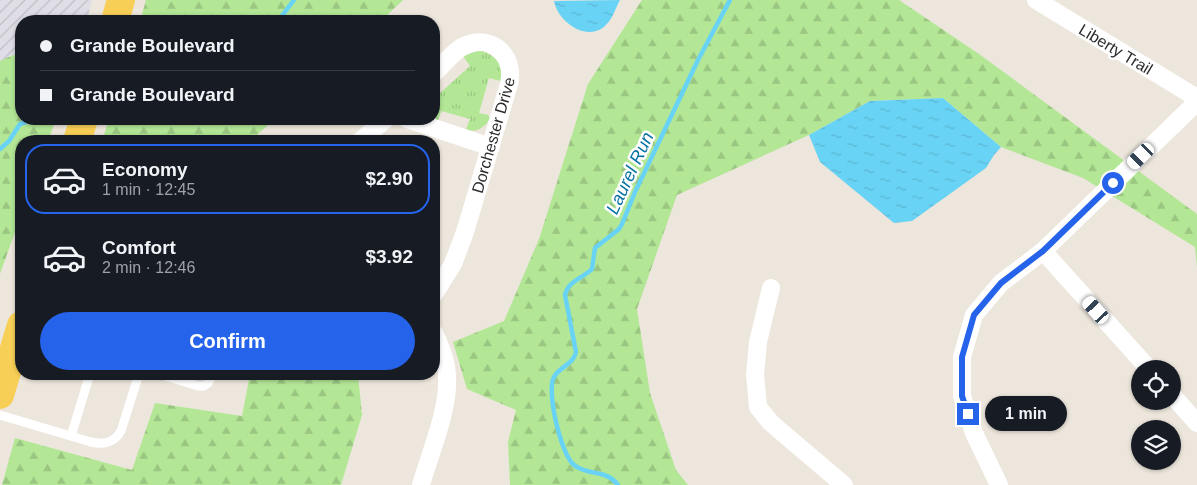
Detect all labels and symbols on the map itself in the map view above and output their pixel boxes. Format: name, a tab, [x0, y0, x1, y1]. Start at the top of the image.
street label: Liberty Trail	[1076, 21, 1156, 78]
street label: Dorchester Drive	[469, 75, 518, 195]
water label: Laurel Run	[602, 129, 658, 217]
car	[1125, 140, 1157, 172]
route start	[1102, 172, 1124, 194]
car	[1080, 294, 1111, 326]
callout: 1 min	[986, 396, 1068, 432]
route end	[957, 403, 979, 425]

